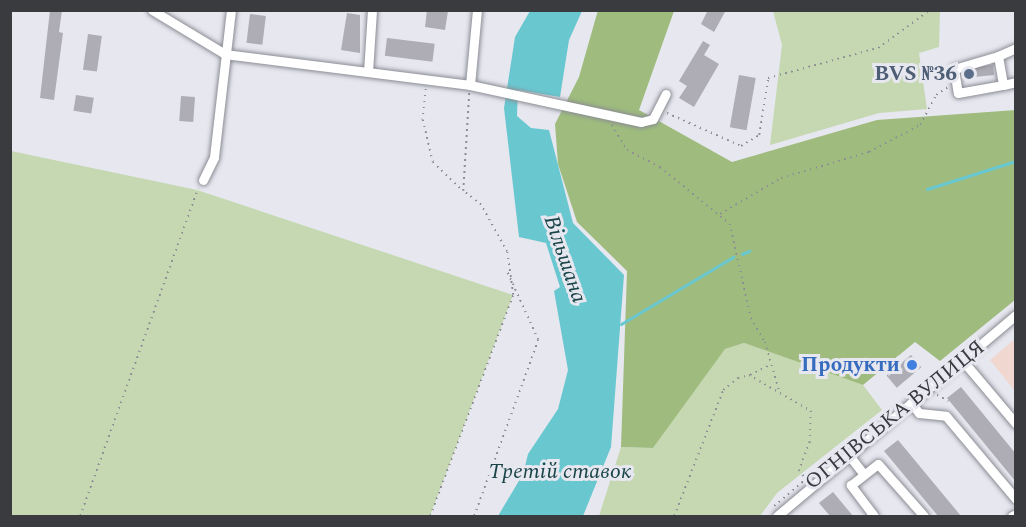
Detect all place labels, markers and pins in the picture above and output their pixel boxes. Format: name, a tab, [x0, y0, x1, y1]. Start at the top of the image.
place label: BVS №36	[874, 61, 957, 87]
marker: BVS №36	[962, 67, 976, 81]
place label: Продукти	[801, 352, 900, 378]
marker: Продукти	[905, 358, 919, 372]

